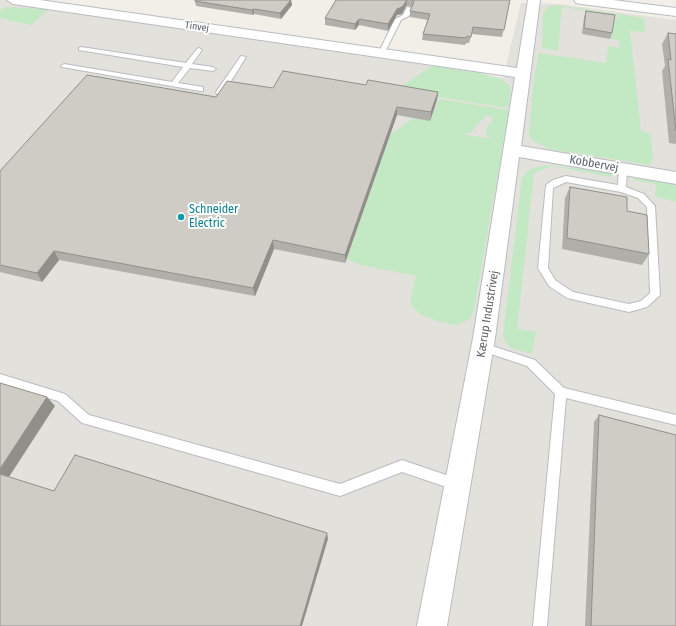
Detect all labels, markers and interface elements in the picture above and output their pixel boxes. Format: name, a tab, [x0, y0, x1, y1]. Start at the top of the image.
street label: Tinvej	[184, 19, 210, 35]
street label: Kobbervej	[568, 153, 620, 175]
place label: Schneider Electric	[189, 203, 238, 231]
marker: Schneider Electric	[176, 212, 186, 222]
street label: Kærup Industrivej	[474, 269, 502, 359]

